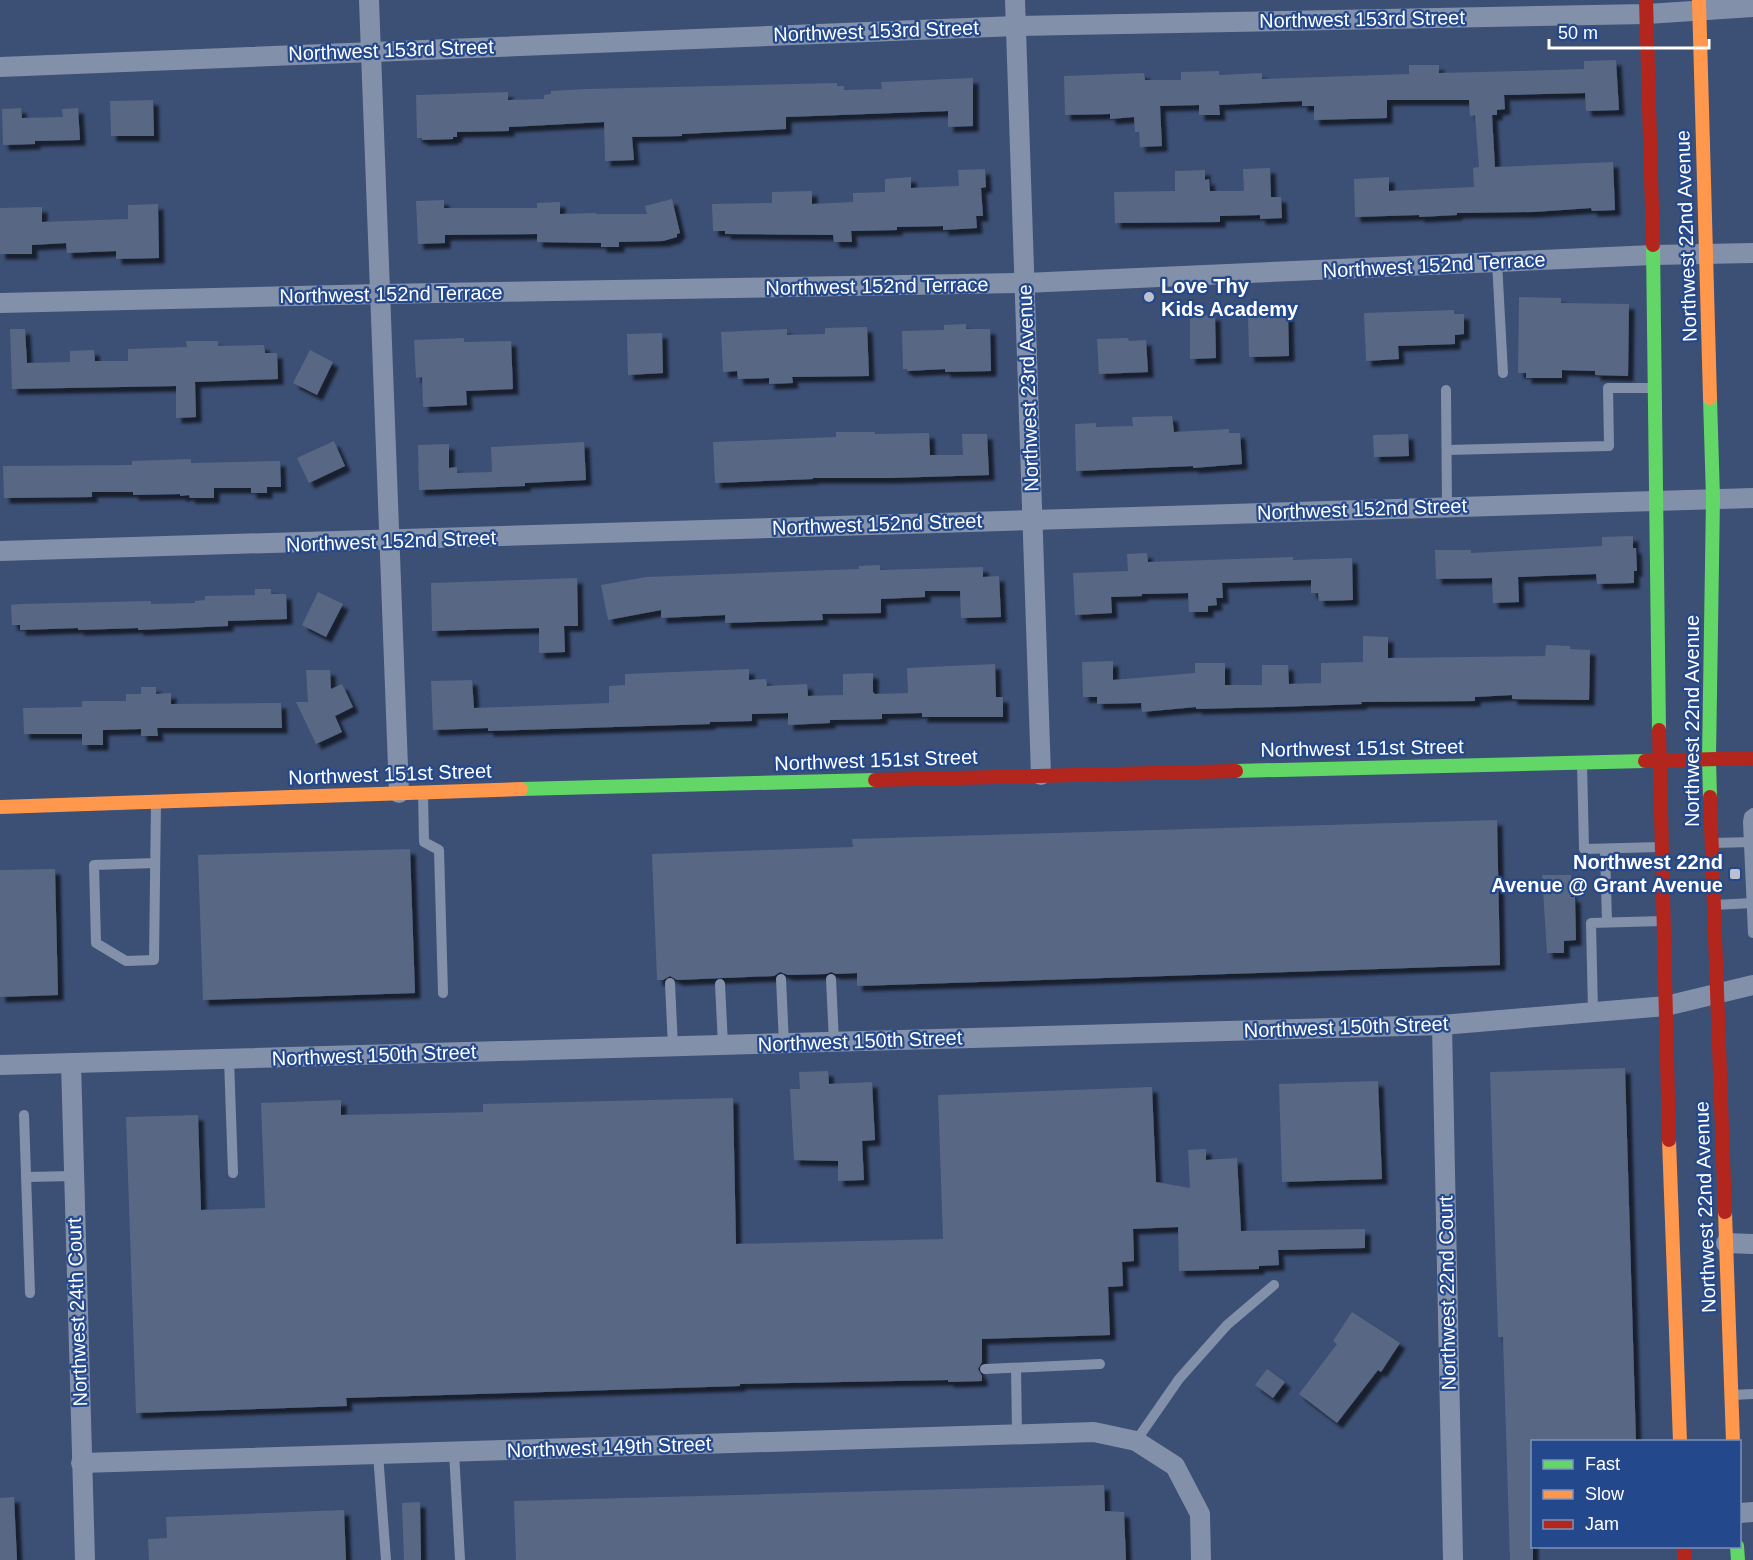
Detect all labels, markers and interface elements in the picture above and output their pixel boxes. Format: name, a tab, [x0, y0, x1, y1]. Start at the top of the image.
street label: Northwest 153rd Street	[1259, 6, 1465, 32]
scale bar	[1549, 12, 1710, 50]
street label: Northwest 153rd Street	[773, 16, 980, 46]
text: 50 m	[1558, 23, 1598, 43]
street label: Northwest 153rd Street	[288, 35, 495, 65]
street label: Northwest 22nd Avenue	[1671, 130, 1701, 342]
street label: Northwest 152nd Terrace	[1322, 248, 1546, 282]
street label: Northwest 152nd Terrace	[765, 273, 989, 299]
place label: Love Thy Kids Academy	[1161, 275, 1299, 320]
street label: Northwest 152nd Terrace	[279, 281, 503, 307]
street label: Northwest 23rd Avenue	[1013, 284, 1043, 492]
marker: Love Thy Kids Academy	[1142, 290, 1156, 304]
street label: Northwest 152nd Street	[1257, 494, 1468, 524]
street label: Northwest 152nd Street	[772, 509, 983, 539]
street label: Northwest 152nd Street	[286, 526, 497, 556]
street label: Northwest 22nd Avenue	[1681, 615, 1703, 827]
street label: Northwest 151st Street	[1260, 735, 1464, 761]
street label: Northwest 151st Street	[774, 745, 978, 775]
street label: Northwest 151st Street	[288, 759, 492, 789]
place label: Northwest 22nd Avenue @ Grant Avenue	[1491, 851, 1723, 896]
marker: Northwest 22nd Avenue @ Grant Avenue	[1728, 867, 1742, 881]
street label: Northwest 150th Street	[1243, 1012, 1449, 1042]
street label: Northwest 150th Street	[757, 1026, 963, 1056]
street label: Northwest 150th Street	[271, 1040, 477, 1070]
street label: Northwest 22nd Avenue	[1690, 1101, 1720, 1313]
street label: Northwest 22nd Court	[1434, 1195, 1460, 1390]
street label: Northwest 24th Court	[63, 1217, 91, 1407]
street label: Northwest 149th Street	[506, 1432, 712, 1462]
legend	[1531, 1440, 1741, 1548]
text: Fast	[1585, 1454, 1620, 1474]
text: Slow	[1585, 1484, 1625, 1504]
text: Jam	[1585, 1514, 1619, 1534]

